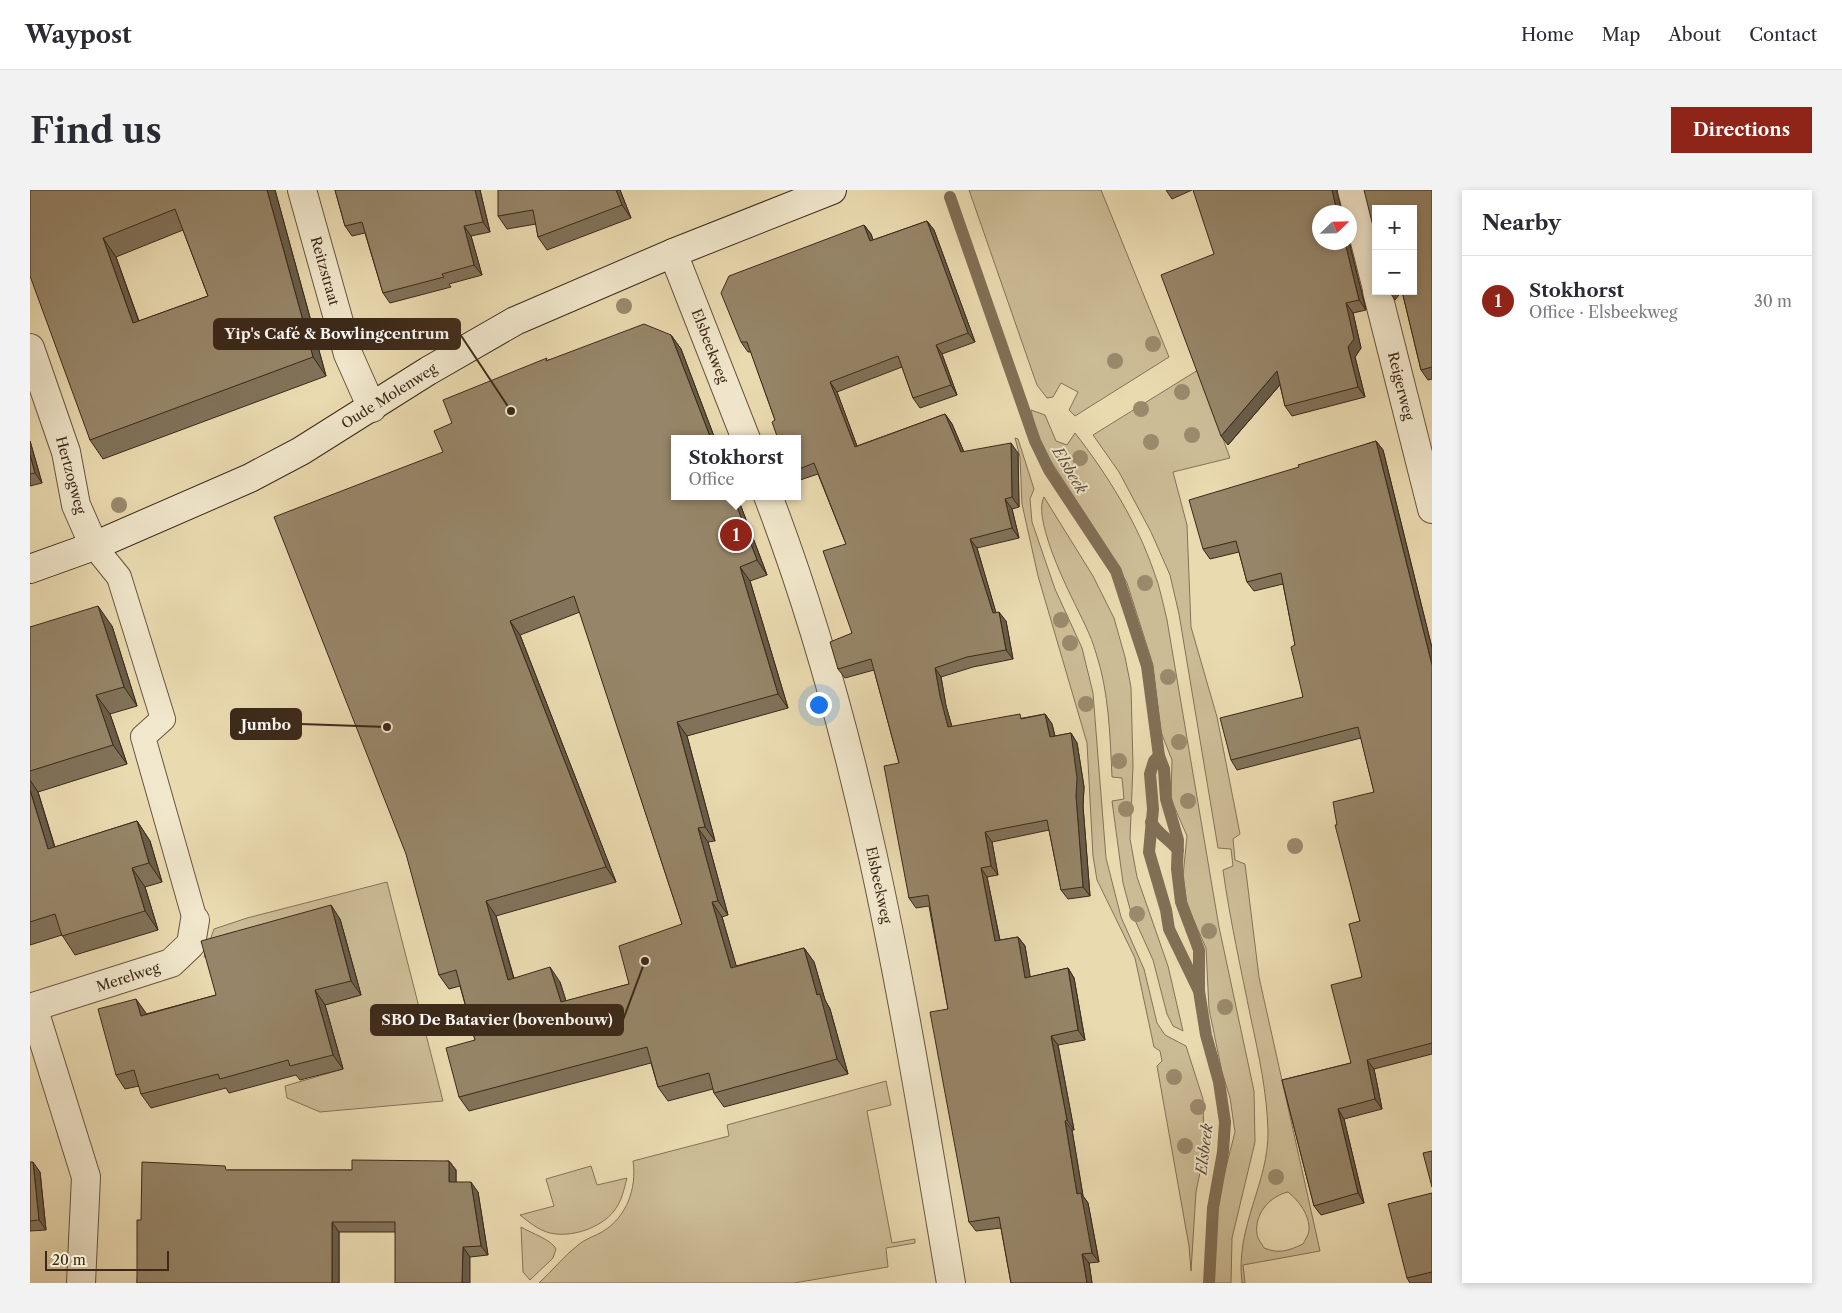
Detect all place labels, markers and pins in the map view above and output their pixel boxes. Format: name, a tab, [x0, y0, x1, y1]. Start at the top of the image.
callout: Yip's Café & Bowlingcentrum	[214, 319, 460, 349]
pin: 1	[720, 516, 752, 554]
callout: Jumbo	[231, 709, 301, 739]
callout: SBO De Batavier (bovenbouw)	[371, 1005, 623, 1035]

